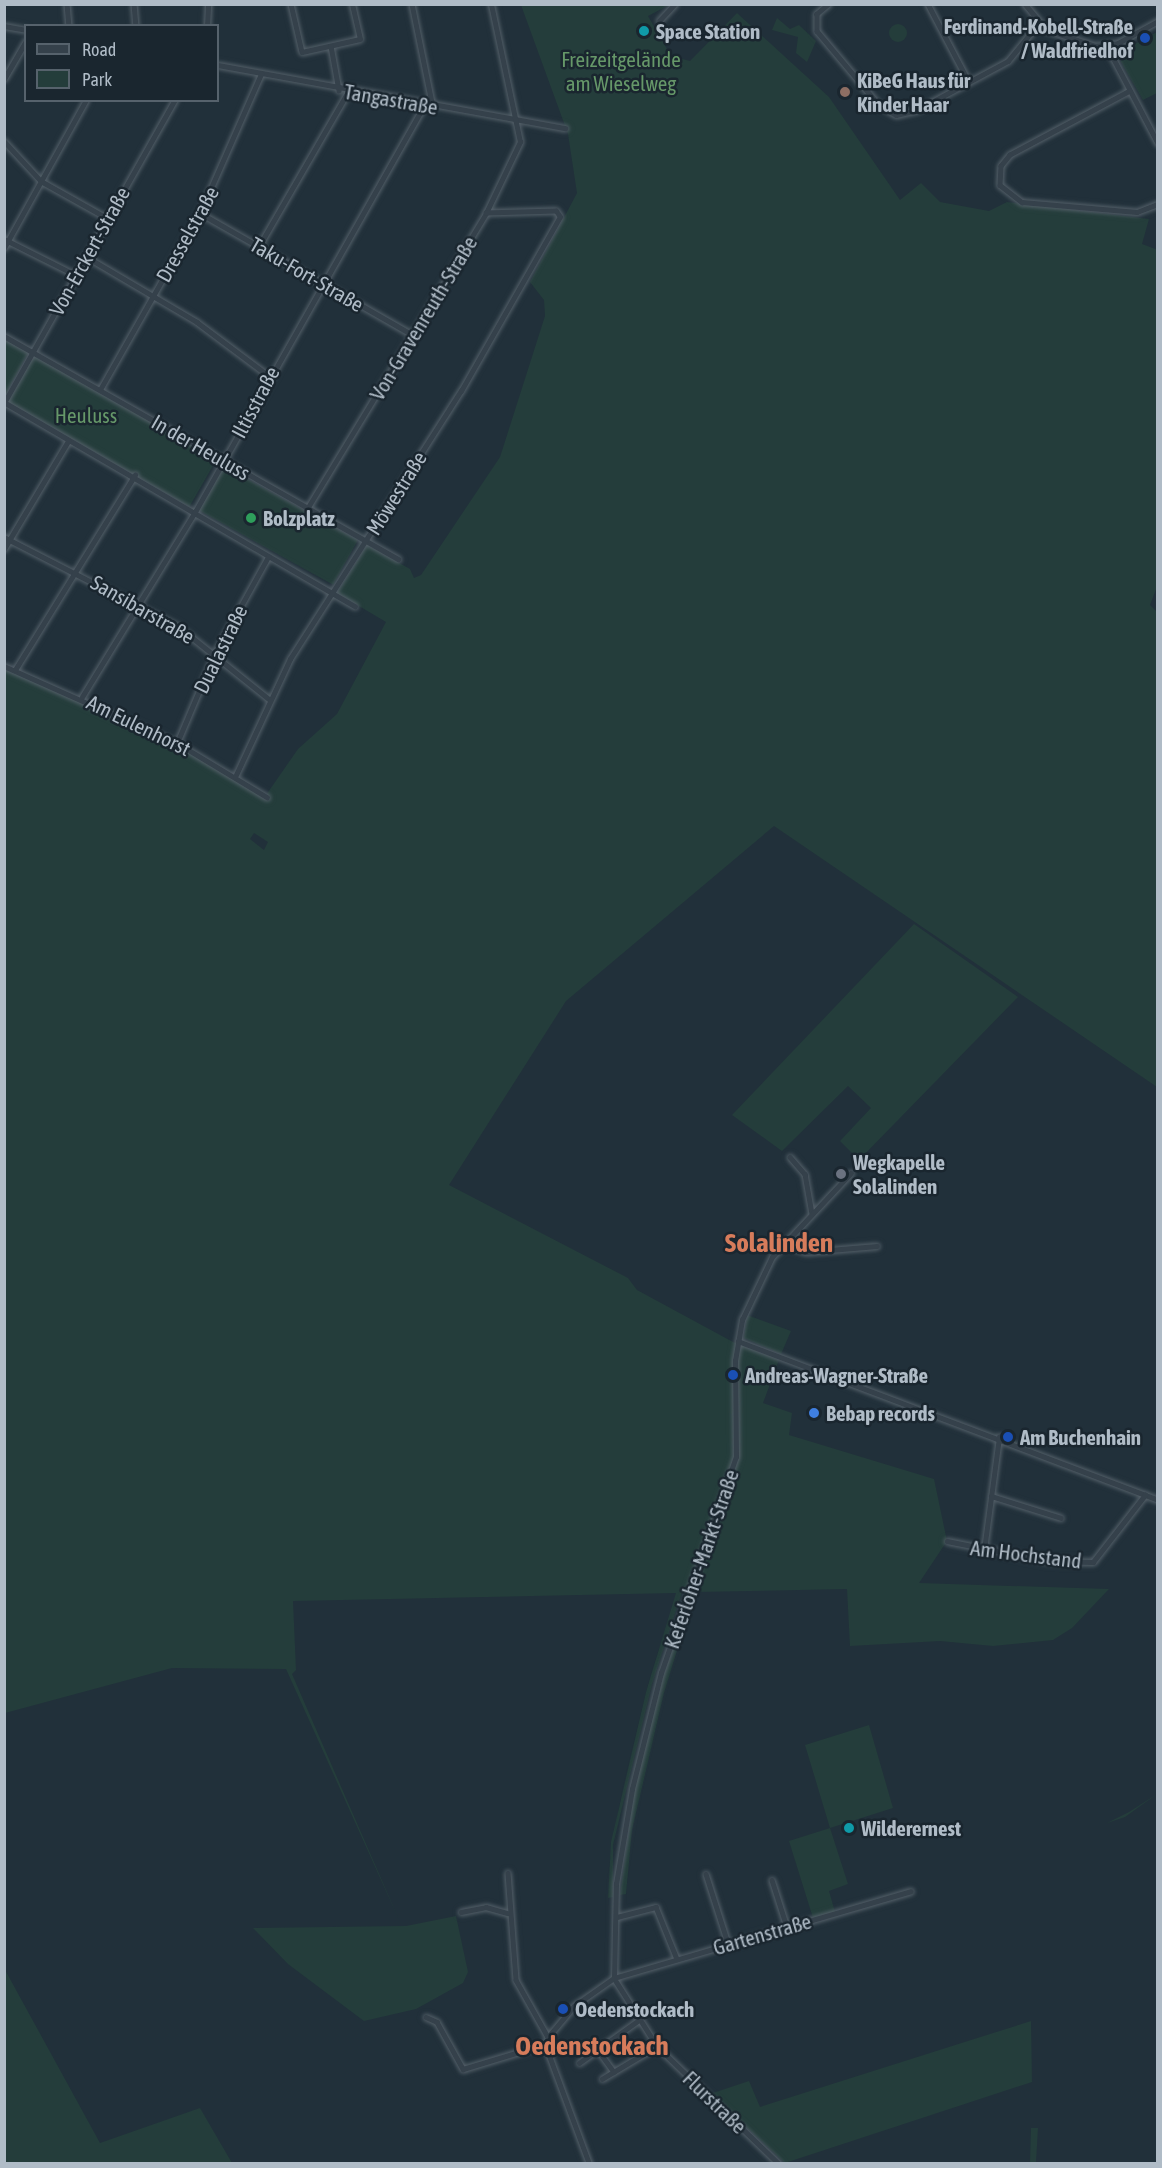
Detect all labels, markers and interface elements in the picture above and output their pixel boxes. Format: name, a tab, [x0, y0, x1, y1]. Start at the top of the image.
place label: Ferdinand-Kobell-Straße / Waldfriedhof	[944, 13, 1133, 63]
place label: Space Station	[656, 18, 760, 44]
legend	[24, 24, 219, 102]
marker: Space Station	[637, 24, 651, 38]
marker: Ferdinand-Kobell-Straße / Waldfriedhof	[1138, 31, 1152, 45]
text: Road	[82, 39, 116, 60]
park label: Freizeitgelände am Wieselweg	[561, 46, 681, 96]
place label: KiBeG Haus für Kinder Haar	[857, 67, 970, 117]
text: Park	[82, 69, 112, 90]
street label: Tangastraße	[342, 78, 440, 120]
marker: KiBeG Haus für Kinder Haar	[838, 85, 852, 99]
street label: Von-Erckert-Straße	[43, 182, 135, 320]
street label: Dresselstraße	[150, 182, 224, 286]
street label: Taku-Fort-Straße	[246, 231, 368, 317]
street label: Von-Gravenreuth-Straße	[364, 231, 482, 405]
street label: Iltisstraße	[226, 362, 284, 442]
park label: Heuluss	[55, 402, 117, 428]
street label: In der Heuluss	[147, 409, 255, 485]
street label: Möwestraße	[360, 446, 432, 540]
place label: Bolzplatz	[263, 505, 335, 531]
marker: Bolzplatz	[244, 511, 258, 525]
street label: Sansibarstraße	[87, 569, 199, 649]
street label: Dualastraße	[188, 601, 252, 697]
street label: Am Eulenhorst	[83, 689, 195, 761]
place label: Wegkapelle Solalinden	[853, 1149, 945, 1199]
marker: Wegkapelle Solalinden	[834, 1167, 848, 1181]
district label: Solalinden	[725, 1227, 833, 1259]
place label: Andreas-Wagner-Straße	[745, 1362, 928, 1388]
marker: Andreas-Wagner-Straße	[726, 1368, 740, 1382]
place label: Bebap records	[826, 1400, 935, 1426]
marker: Bebap records	[807, 1406, 821, 1420]
place label: Am Buchenhain	[1020, 1424, 1141, 1450]
marker: Am Buchenhain	[1001, 1430, 1015, 1444]
street label: Keferloher-Markt-Straße	[659, 1466, 743, 1652]
street label: Am Hochstand	[969, 1535, 1083, 1573]
place label: Wilderernest	[861, 1815, 961, 1841]
marker: Wilderernest	[842, 1821, 856, 1835]
street label: Gartenstraße	[710, 1908, 814, 1960]
place label: Oedenstockach	[575, 1996, 694, 2022]
marker: Oedenstockach	[556, 2002, 570, 2016]
district label: Oedenstockach	[515, 2030, 669, 2062]
street label: Flurstraße	[678, 2066, 752, 2138]

